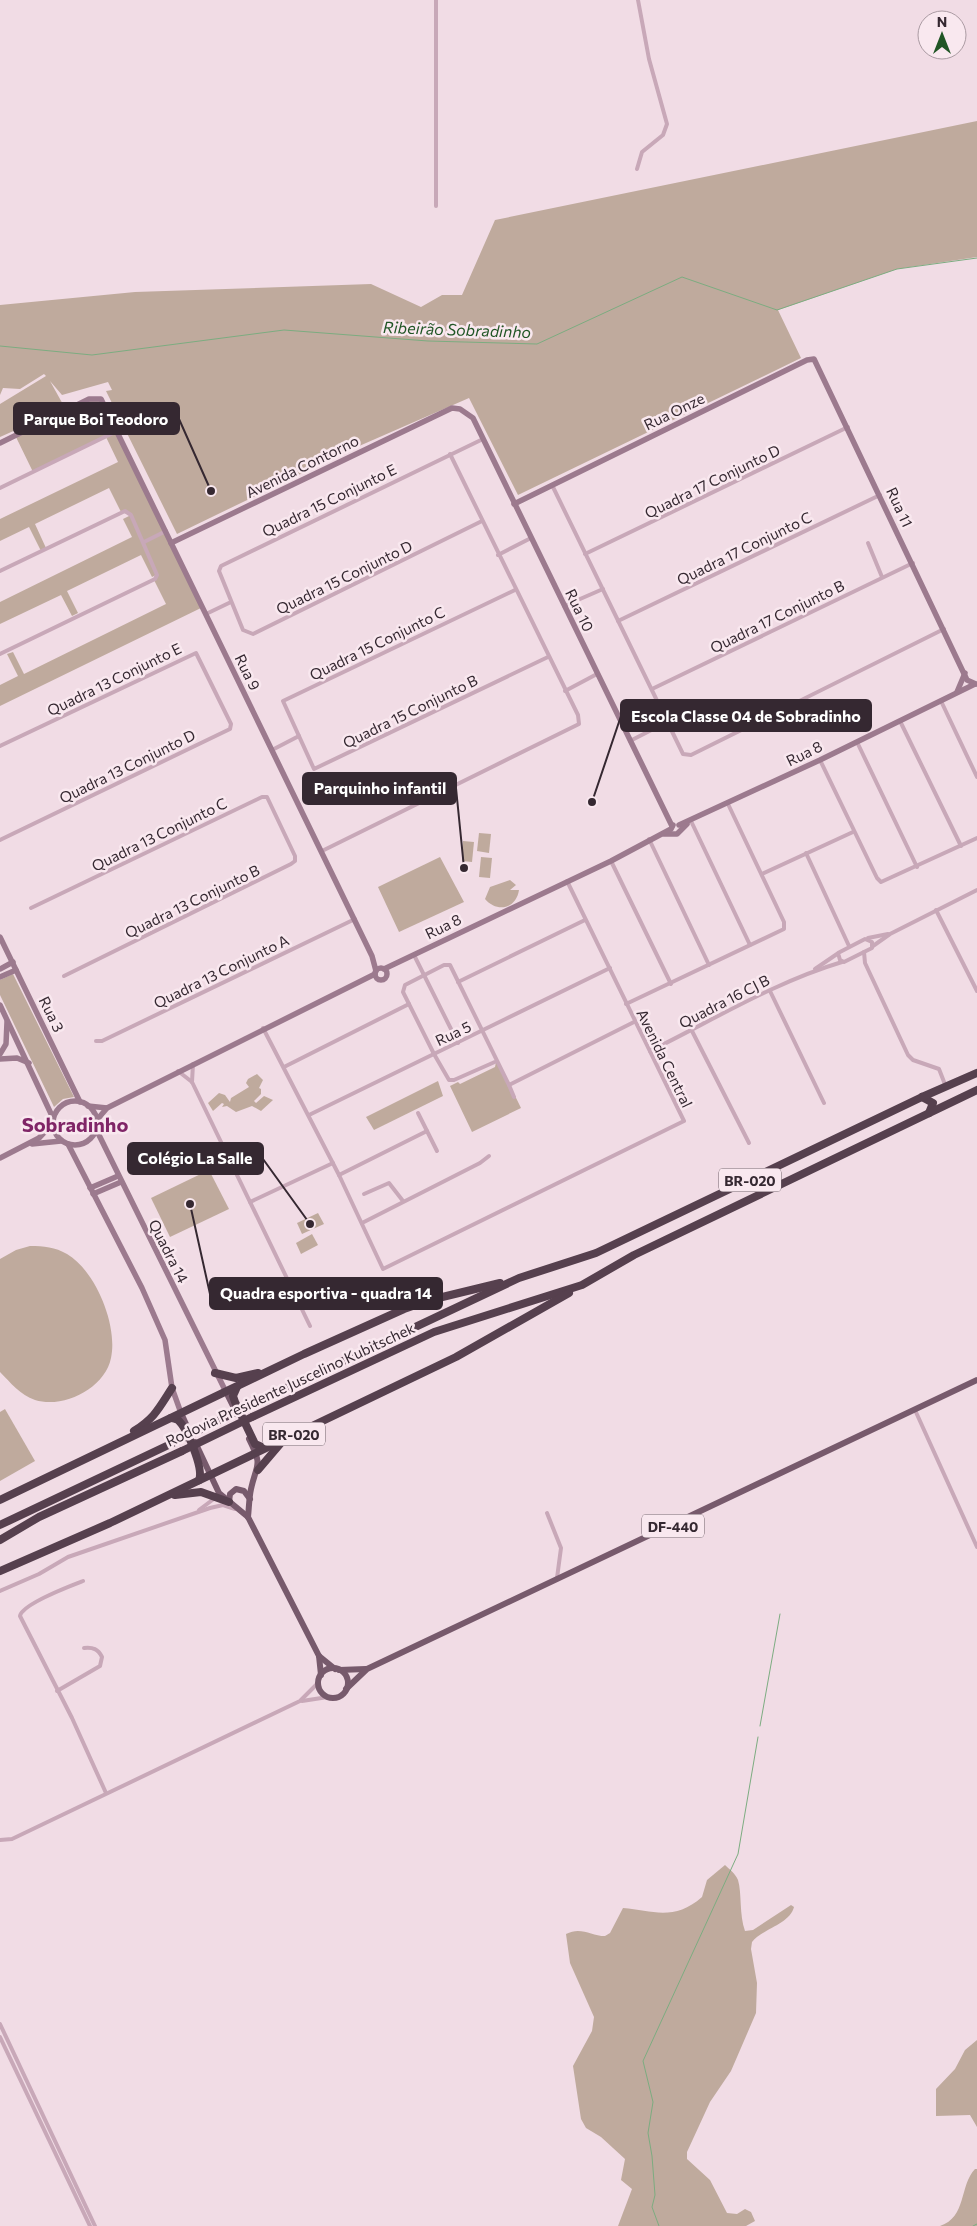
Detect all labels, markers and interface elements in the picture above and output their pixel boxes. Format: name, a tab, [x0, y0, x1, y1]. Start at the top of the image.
north arrow	[917, 10, 967, 60]
text: N	[937, 13, 947, 30]
water label: Ribeirão Sobradinho	[383, 317, 531, 341]
street label: Rua Onze	[641, 389, 707, 433]
callout: Parque Boi Teodoro	[14, 403, 179, 434]
text: Parque Boi Teodoro	[24, 409, 169, 428]
street label: Avenida Contorno	[243, 431, 361, 501]
street label: Quadra 17 Conjunto D	[641, 440, 783, 522]
street label: Quadra 15 Conjunto E	[259, 460, 399, 540]
street label: Rua 11	[883, 484, 917, 530]
street label: Quadra 17 Conjunto C	[674, 508, 814, 588]
street label: Quadra 15 Conjunto D	[273, 536, 415, 618]
street label: Quadra 17 Conjunto B	[707, 576, 847, 656]
street label: Rua 10	[562, 586, 598, 634]
street label: Quadra 15 Conjunto C	[306, 602, 448, 684]
street label: Quadra 13 Conjunto E	[44, 639, 184, 719]
street label: Rua 9	[232, 651, 264, 693]
street label: Quadra 15 Conjunto B	[340, 670, 481, 751]
callout: Escola Classe 04 de Sobradinho	[621, 700, 871, 731]
text: Escola Classe 04 de Sobradinho	[631, 706, 861, 725]
street label: Quadra 13 Conjunto D	[56, 725, 198, 807]
street label: Rua 8	[783, 737, 825, 769]
callout: Parquinho infantil	[303, 773, 456, 804]
text: Parquinho infantil	[314, 778, 446, 797]
street label: Quadra 13 Conjunto C	[88, 793, 230, 875]
street label: Quadra 13 Conjunto B	[122, 860, 263, 941]
street label: Rua 8	[422, 910, 464, 942]
street label: Quadra 13 Conjunto A	[150, 930, 292, 1012]
street label: Quadra 16 CJ B	[676, 970, 773, 1032]
street label: Rua 3	[36, 993, 68, 1035]
street label: Avenida Central	[633, 1006, 697, 1110]
street label: Rua 5	[432, 1017, 474, 1049]
district label: Sobradinho	[22, 1112, 128, 1136]
callout: Colégio La Salle	[128, 1143, 263, 1174]
text: Colégio La Salle	[137, 1148, 253, 1167]
road number: BR-020	[719, 1168, 781, 1192]
street label: Quadra 14	[145, 1216, 193, 1286]
callout: Quadra esportiva - quadra 14	[210, 1278, 442, 1309]
text: Quadra esportiva - quadra 14	[220, 1283, 432, 1302]
street label: Rodovia Presidente Juscelino Kubitschek	[163, 1318, 417, 1450]
road number: BR-020	[263, 1422, 325, 1446]
road number: DF-440	[642, 1514, 704, 1538]

